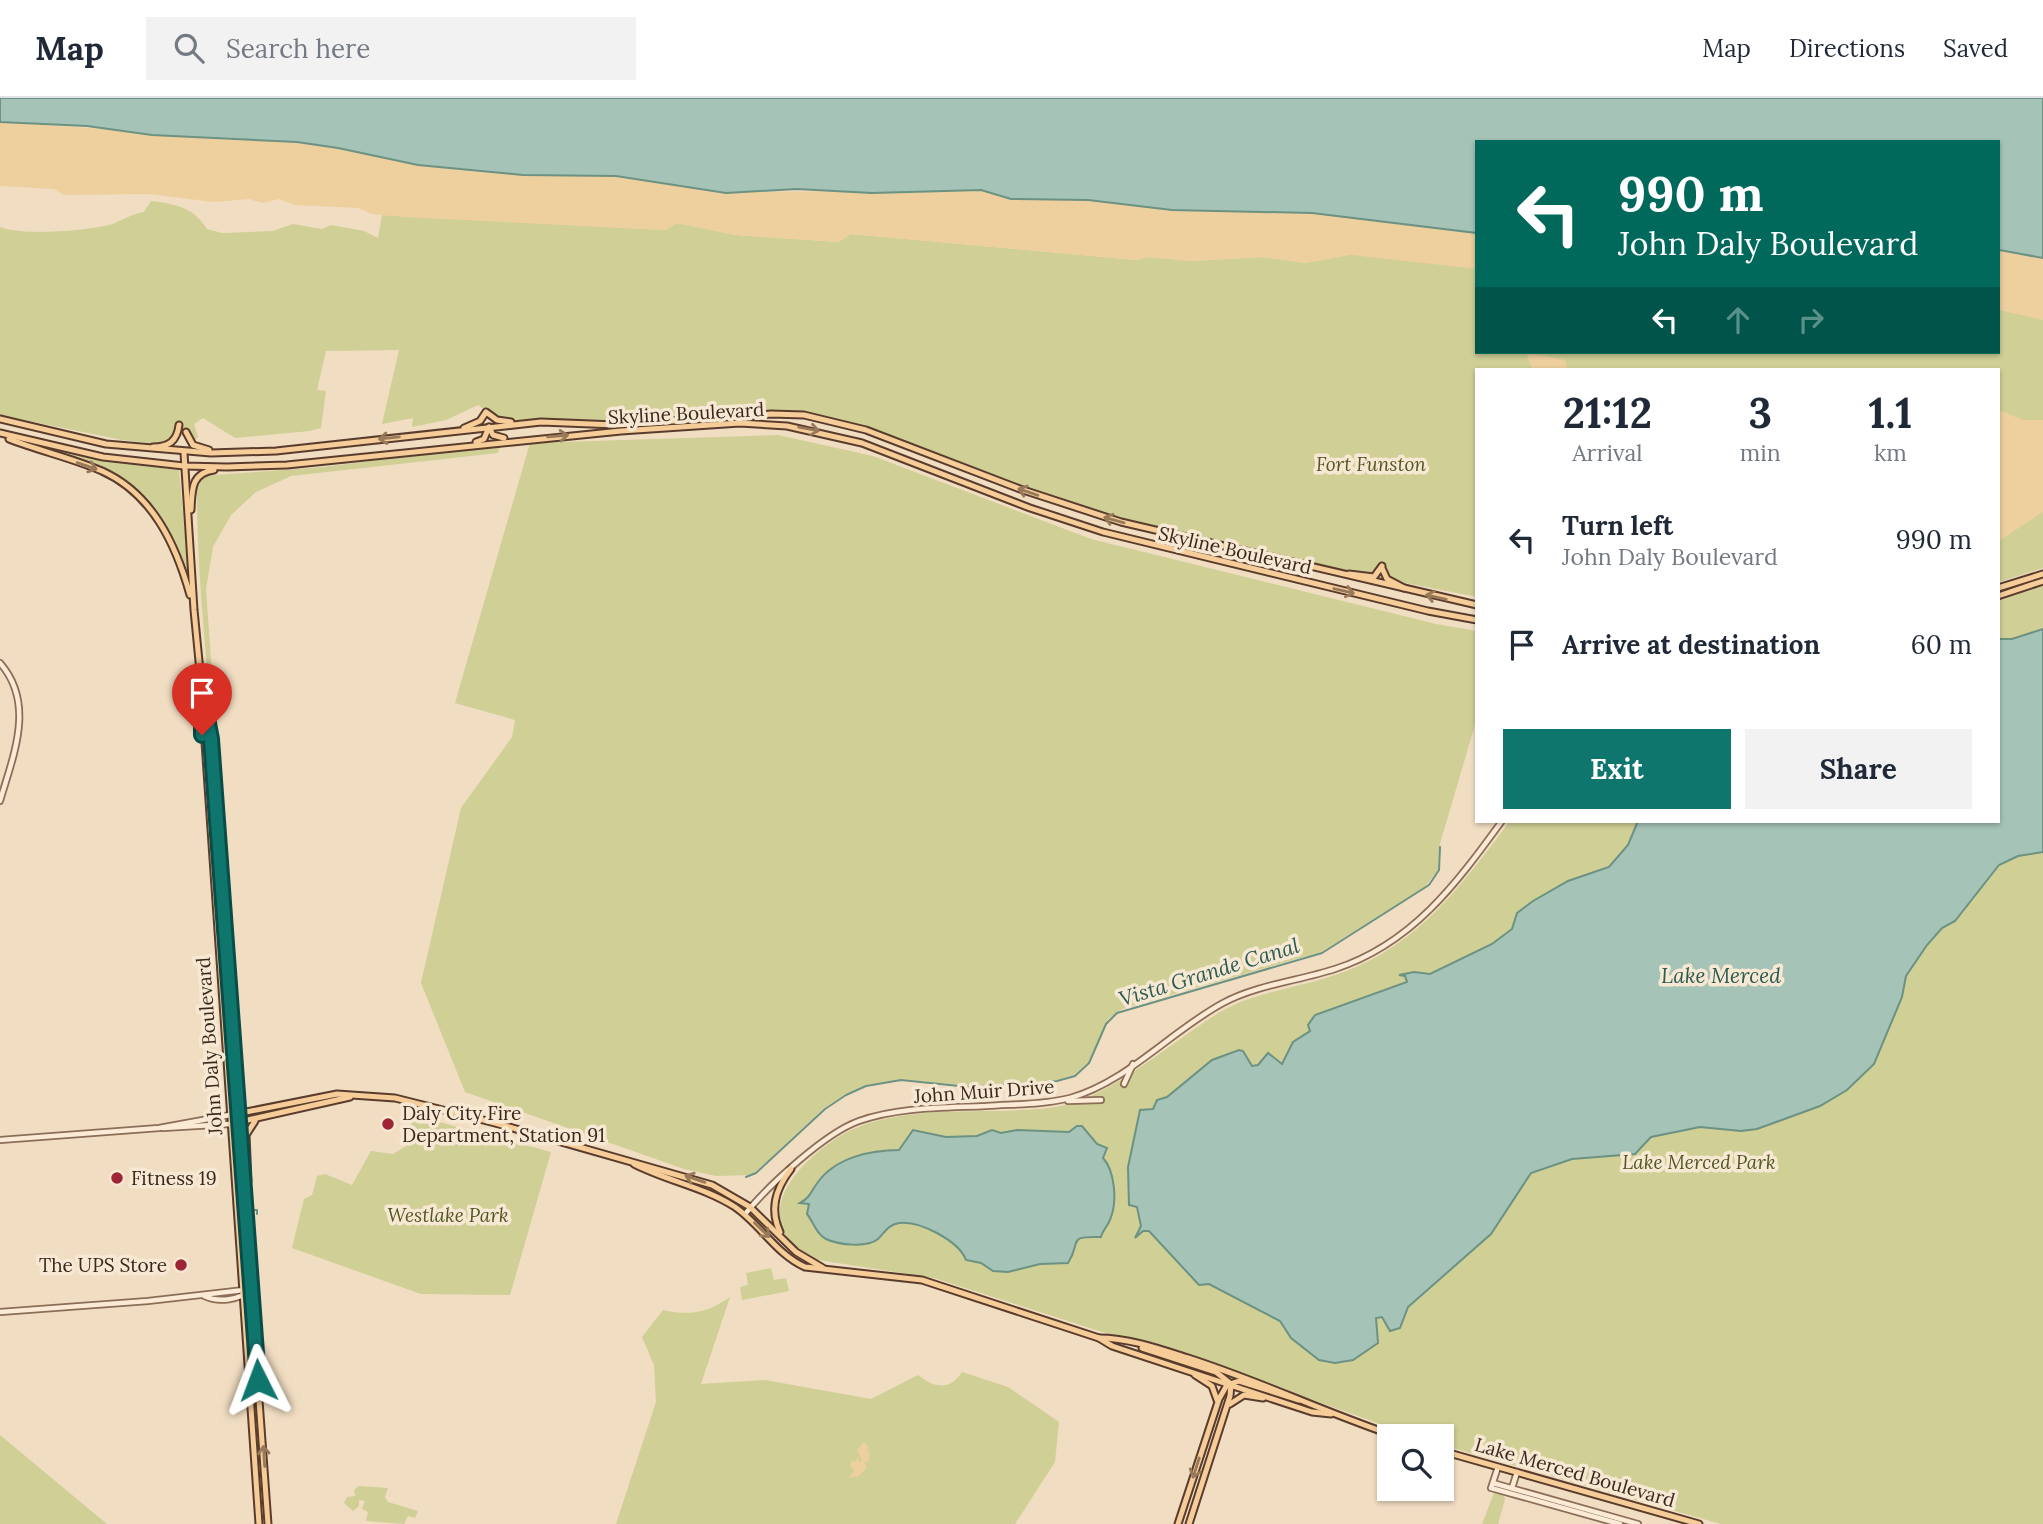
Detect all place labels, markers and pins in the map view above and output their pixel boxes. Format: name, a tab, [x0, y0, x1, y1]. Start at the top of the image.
pin	[172, 663, 232, 735]
place label: Daly City Fire Department, Station 91	[402, 1101, 605, 1147]
marker: Daly City Fire Department, Station 91	[380, 1116, 396, 1132]
place label: Fitness 19	[131, 1166, 217, 1190]
marker: Fitness 19	[109, 1170, 125, 1186]
place label: The UPS Store	[39, 1253, 167, 1277]
marker: The UPS Store	[173, 1257, 189, 1273]

